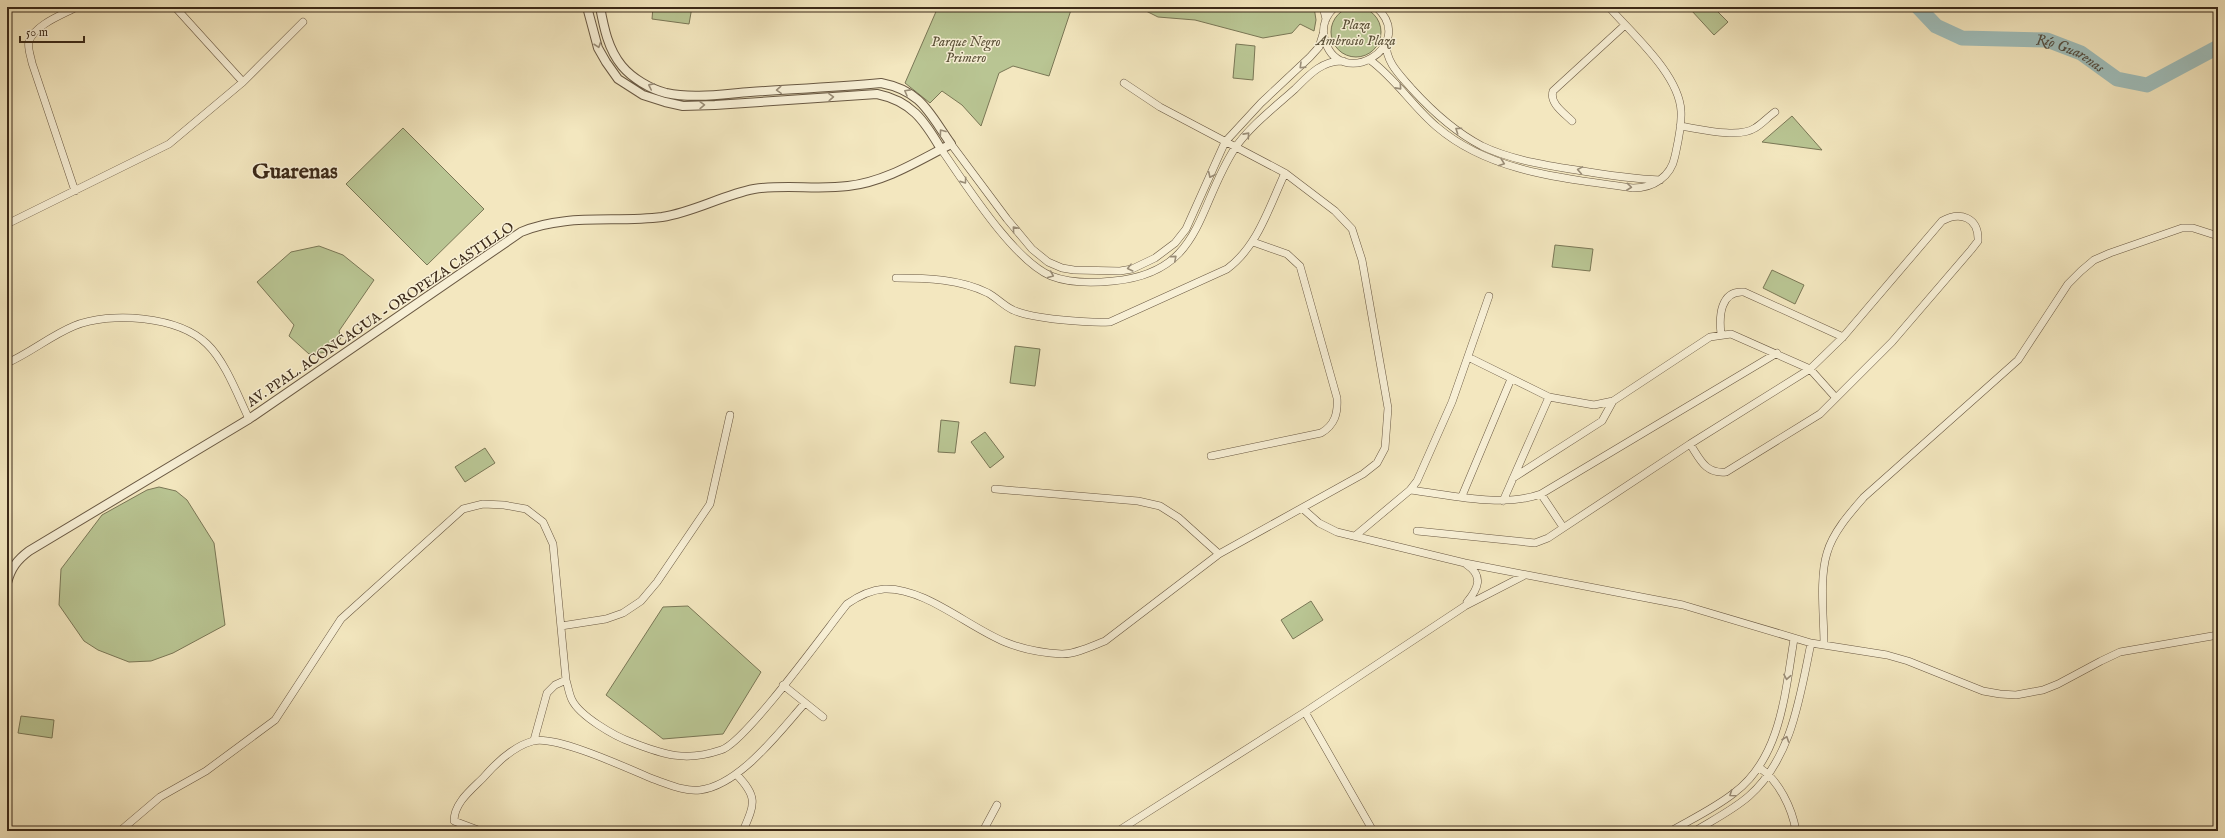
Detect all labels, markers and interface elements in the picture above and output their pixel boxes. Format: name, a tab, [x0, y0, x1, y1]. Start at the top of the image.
park label: Plaza Ambrosio Plaza	[1314, 16, 1396, 50]
scale bar	[20, 18, 84, 44]
text: 50 m	[26, 25, 48, 40]
water label: Río Guarenas	[2036, 31, 2109, 77]
park label: Parque Negro Primero	[931, 33, 1001, 67]
one-way arrow	[593, 41, 601, 48]
one-way arrow	[1299, 61, 1307, 69]
one-way arrow	[1394, 82, 1401, 90]
one-way arrow	[647, 83, 655, 91]
one-way arrow	[776, 86, 782, 95]
one-way arrow	[904, 89, 911, 96]
one-way arrow	[829, 93, 835, 101]
one-way arrow	[699, 101, 705, 109]
one-way arrow	[1455, 127, 1462, 135]
one-way arrow	[939, 129, 947, 136]
one-way arrow	[1242, 132, 1249, 140]
district label: Guarenas	[252, 158, 338, 186]
one-way arrow	[1498, 159, 1505, 167]
one-way arrow	[1577, 167, 1583, 175]
one-way arrow	[1208, 171, 1216, 178]
one-way arrow	[959, 177, 967, 184]
one-way arrow	[1626, 183, 1632, 192]
street label: AV. PPAL. ACONCAGUA - OROPEZA CASTILLO	[243, 218, 518, 412]
one-way arrow	[1013, 227, 1020, 234]
one-way arrow	[1170, 256, 1177, 263]
one-way arrow	[1126, 264, 1133, 272]
one-way arrow	[1047, 270, 1054, 278]
one-way arrow	[1783, 674, 1792, 681]
one-way arrow	[1782, 736, 1790, 743]
one-way arrow	[1729, 789, 1736, 796]

